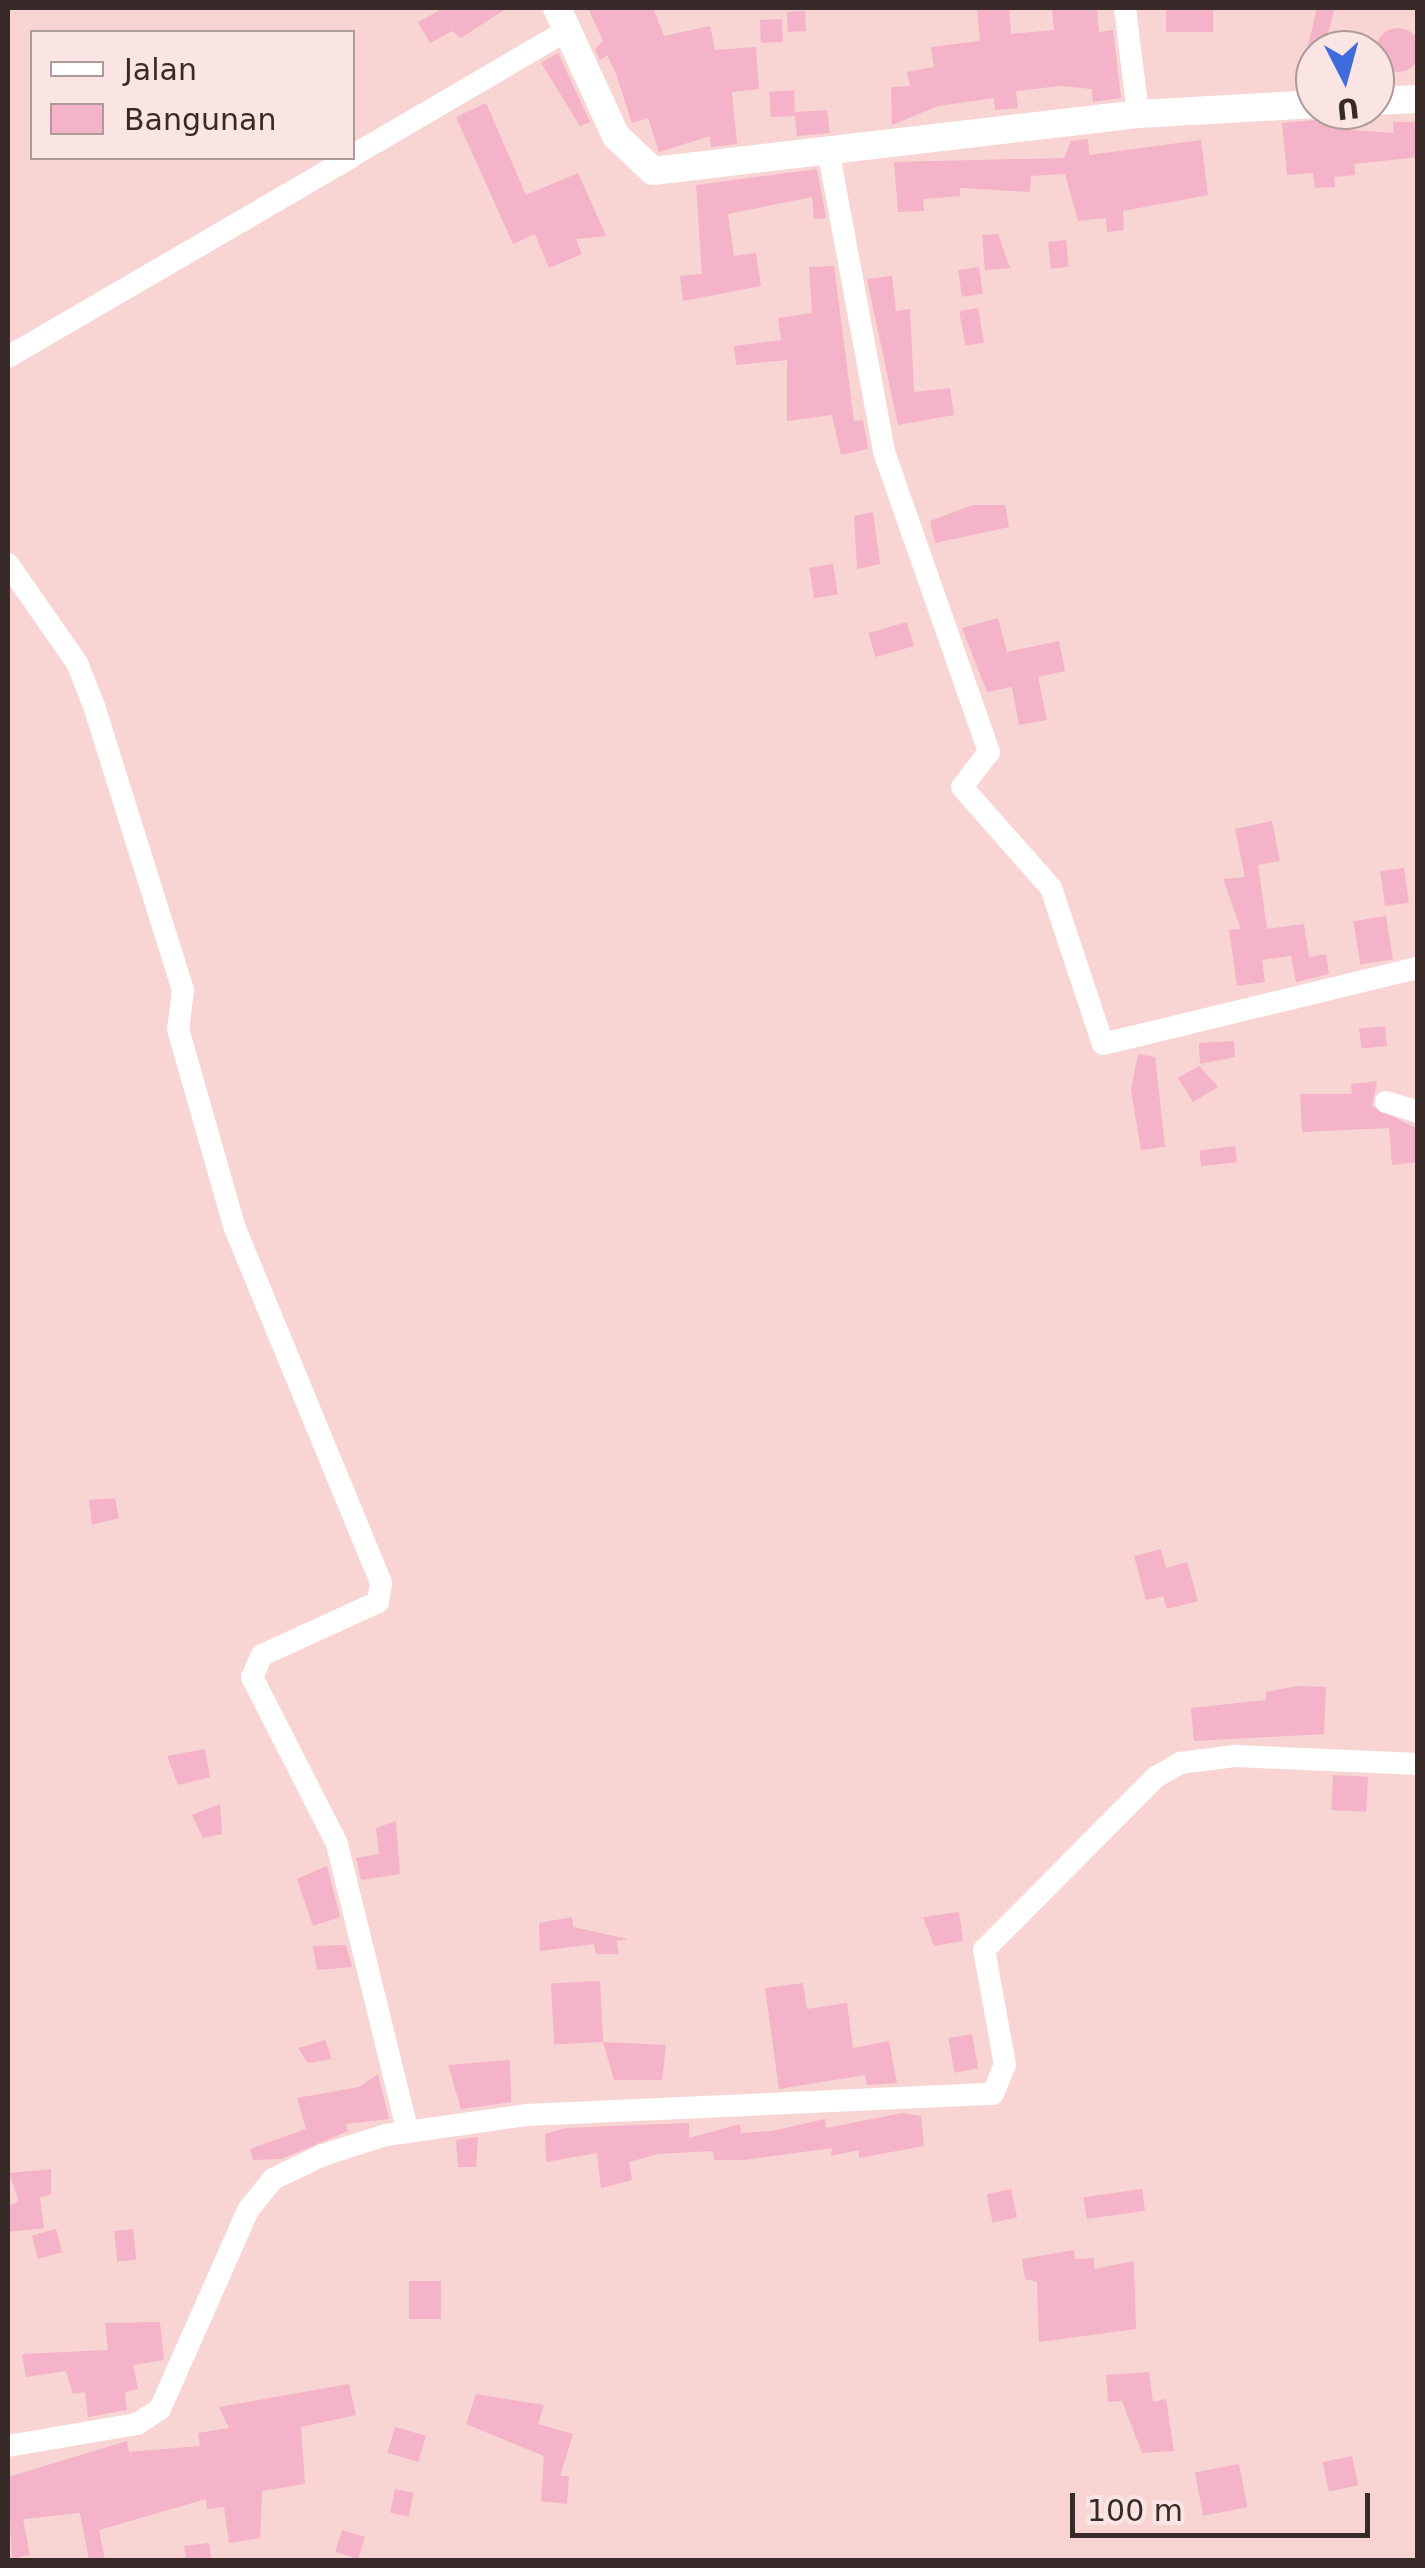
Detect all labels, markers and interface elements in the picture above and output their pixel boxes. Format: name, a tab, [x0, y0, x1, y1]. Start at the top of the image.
legend	[30, 30, 355, 160]
north arrow	[1295, 30, 1395, 130]
text: Jalan	[124, 52, 197, 87]
text: U	[1335, 91, 1361, 126]
text: Bangunan	[124, 102, 276, 137]
scale bar	[1075, 2473, 1375, 2535]
text: 100 m	[1087, 2493, 1183, 2528]

